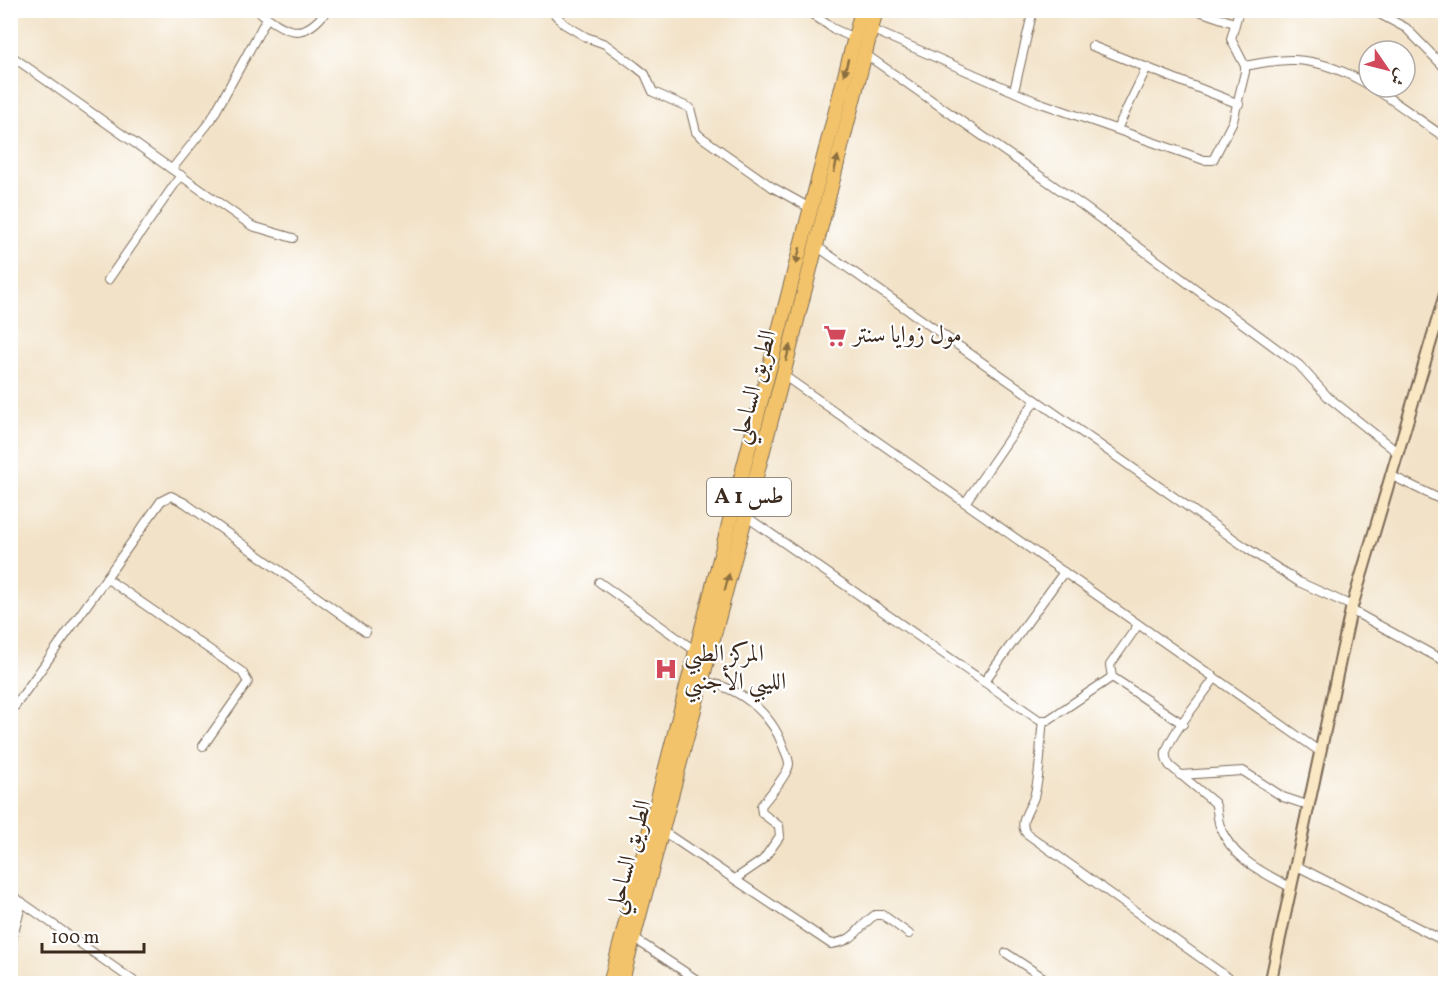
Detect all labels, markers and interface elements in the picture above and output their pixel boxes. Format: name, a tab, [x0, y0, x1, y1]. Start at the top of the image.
north arrow	[1357, 39, 1417, 99]
one-way arrow	[841, 58, 851, 76]
text: ش	[1384, 64, 1411, 89]
one-way arrow	[831, 155, 841, 173]
one-way arrow	[793, 247, 802, 265]
place label: مول زوايا سنتر	[850, 319, 962, 353]
supermarket icon: مول زوايا سنتر	[822, 323, 848, 349]
street label: الطريق الساحلي	[723, 326, 790, 449]
one-way arrow	[784, 344, 794, 362]
road number: A 1 طس	[707, 478, 791, 516]
one-way arrow	[722, 573, 732, 591]
place label: المركز الطبي الليبي الأجنبي	[684, 638, 786, 703]
hospital icon: المركز الطبي الليبي الأجنبي	[653, 656, 679, 682]
street label: الطريق الساحلي	[598, 796, 665, 919]
scale bar	[42, 916, 144, 954]
text: 100 m	[51, 926, 100, 951]

